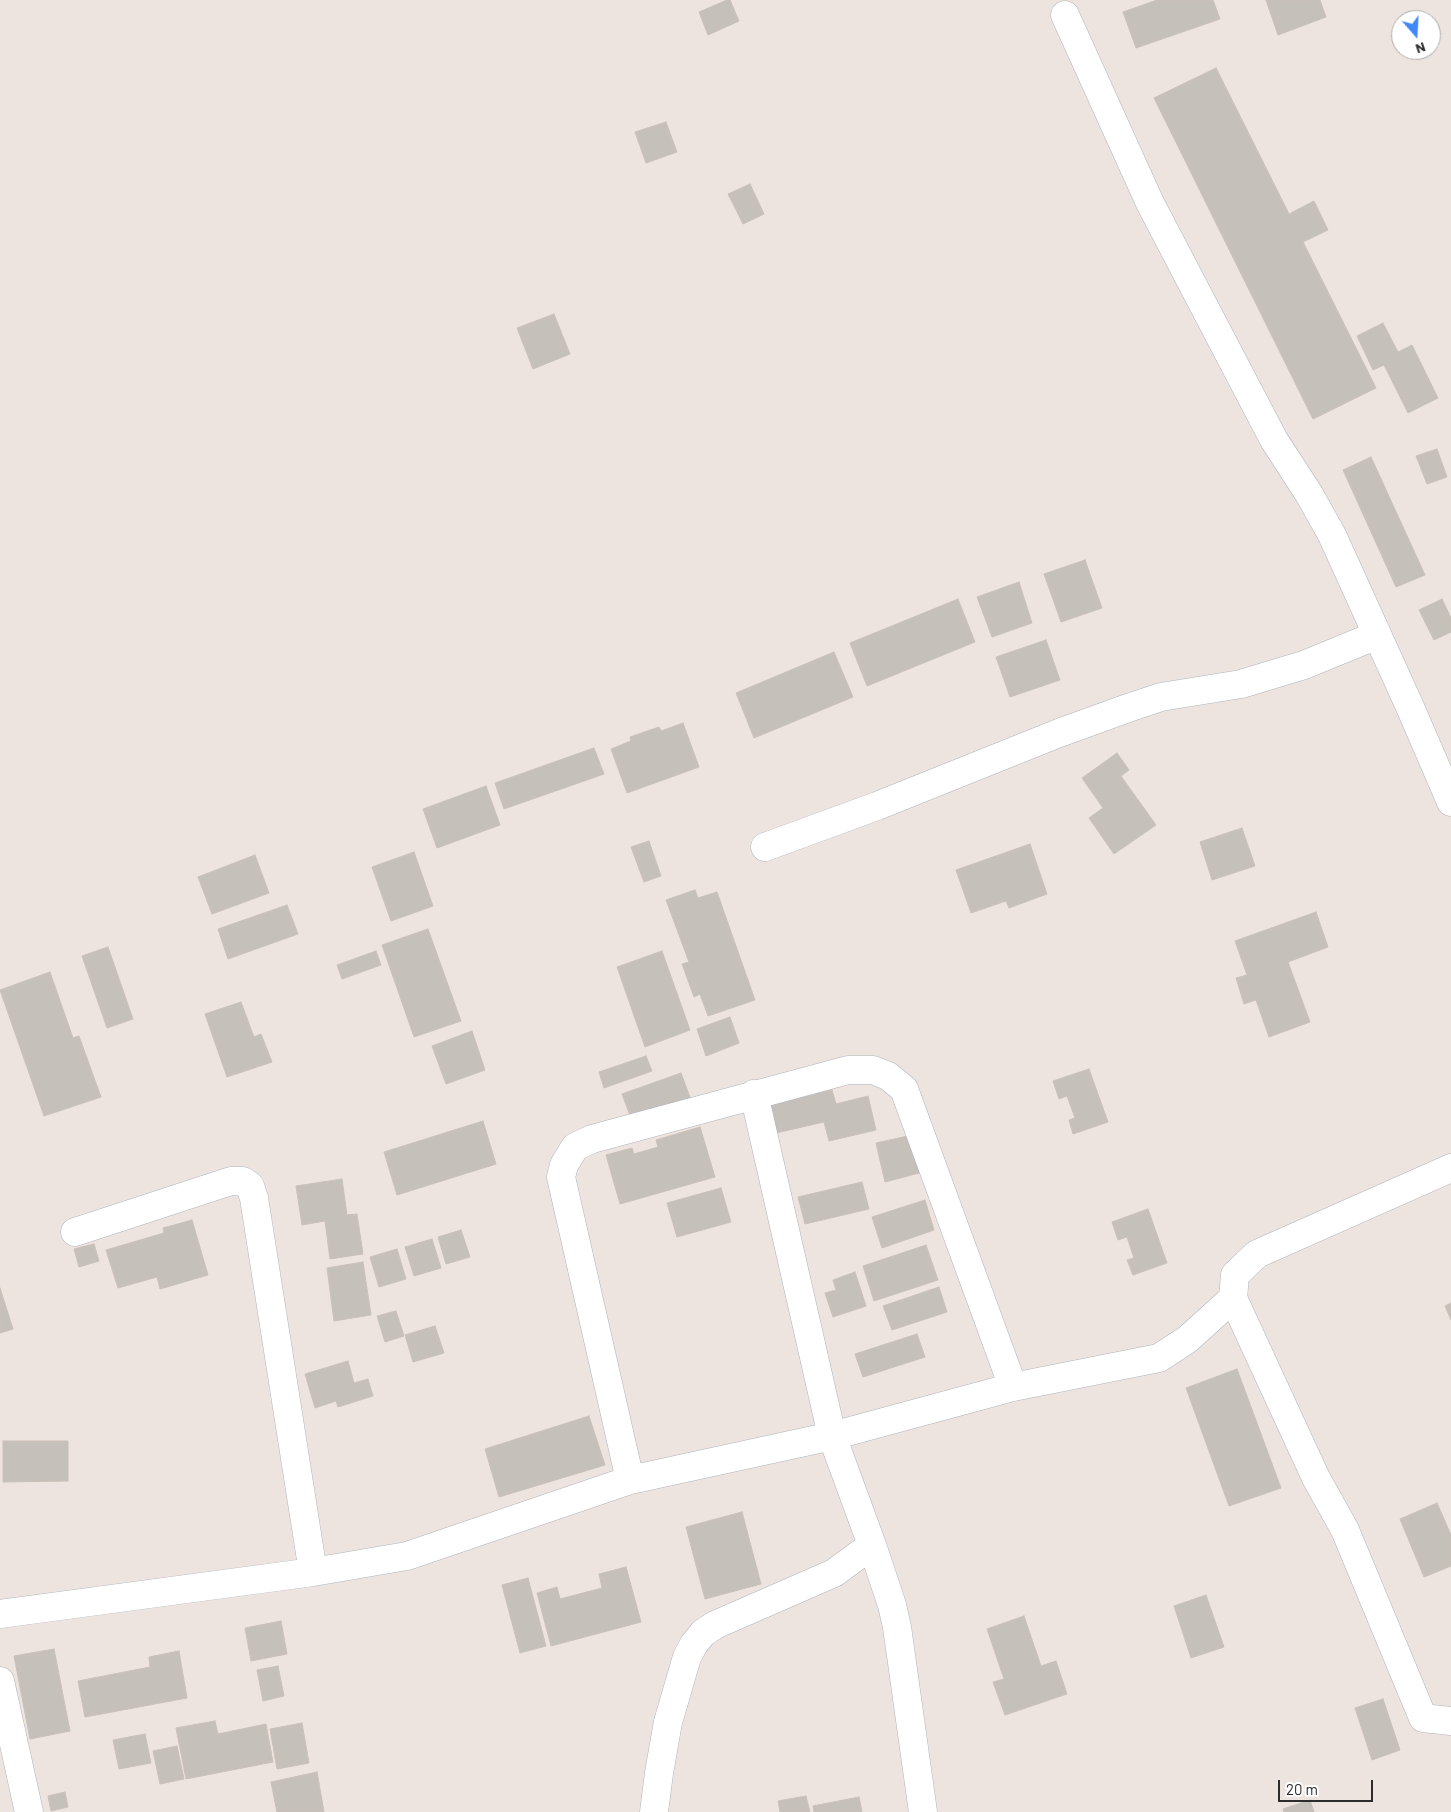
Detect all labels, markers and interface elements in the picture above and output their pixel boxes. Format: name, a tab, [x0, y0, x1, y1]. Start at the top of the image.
north arrow	[1391, 10, 1441, 60]
text: N	[1414, 39, 1428, 58]
scale bar	[1281, 1770, 1376, 1802]
text: 20 m	[1286, 1780, 1318, 1798]

